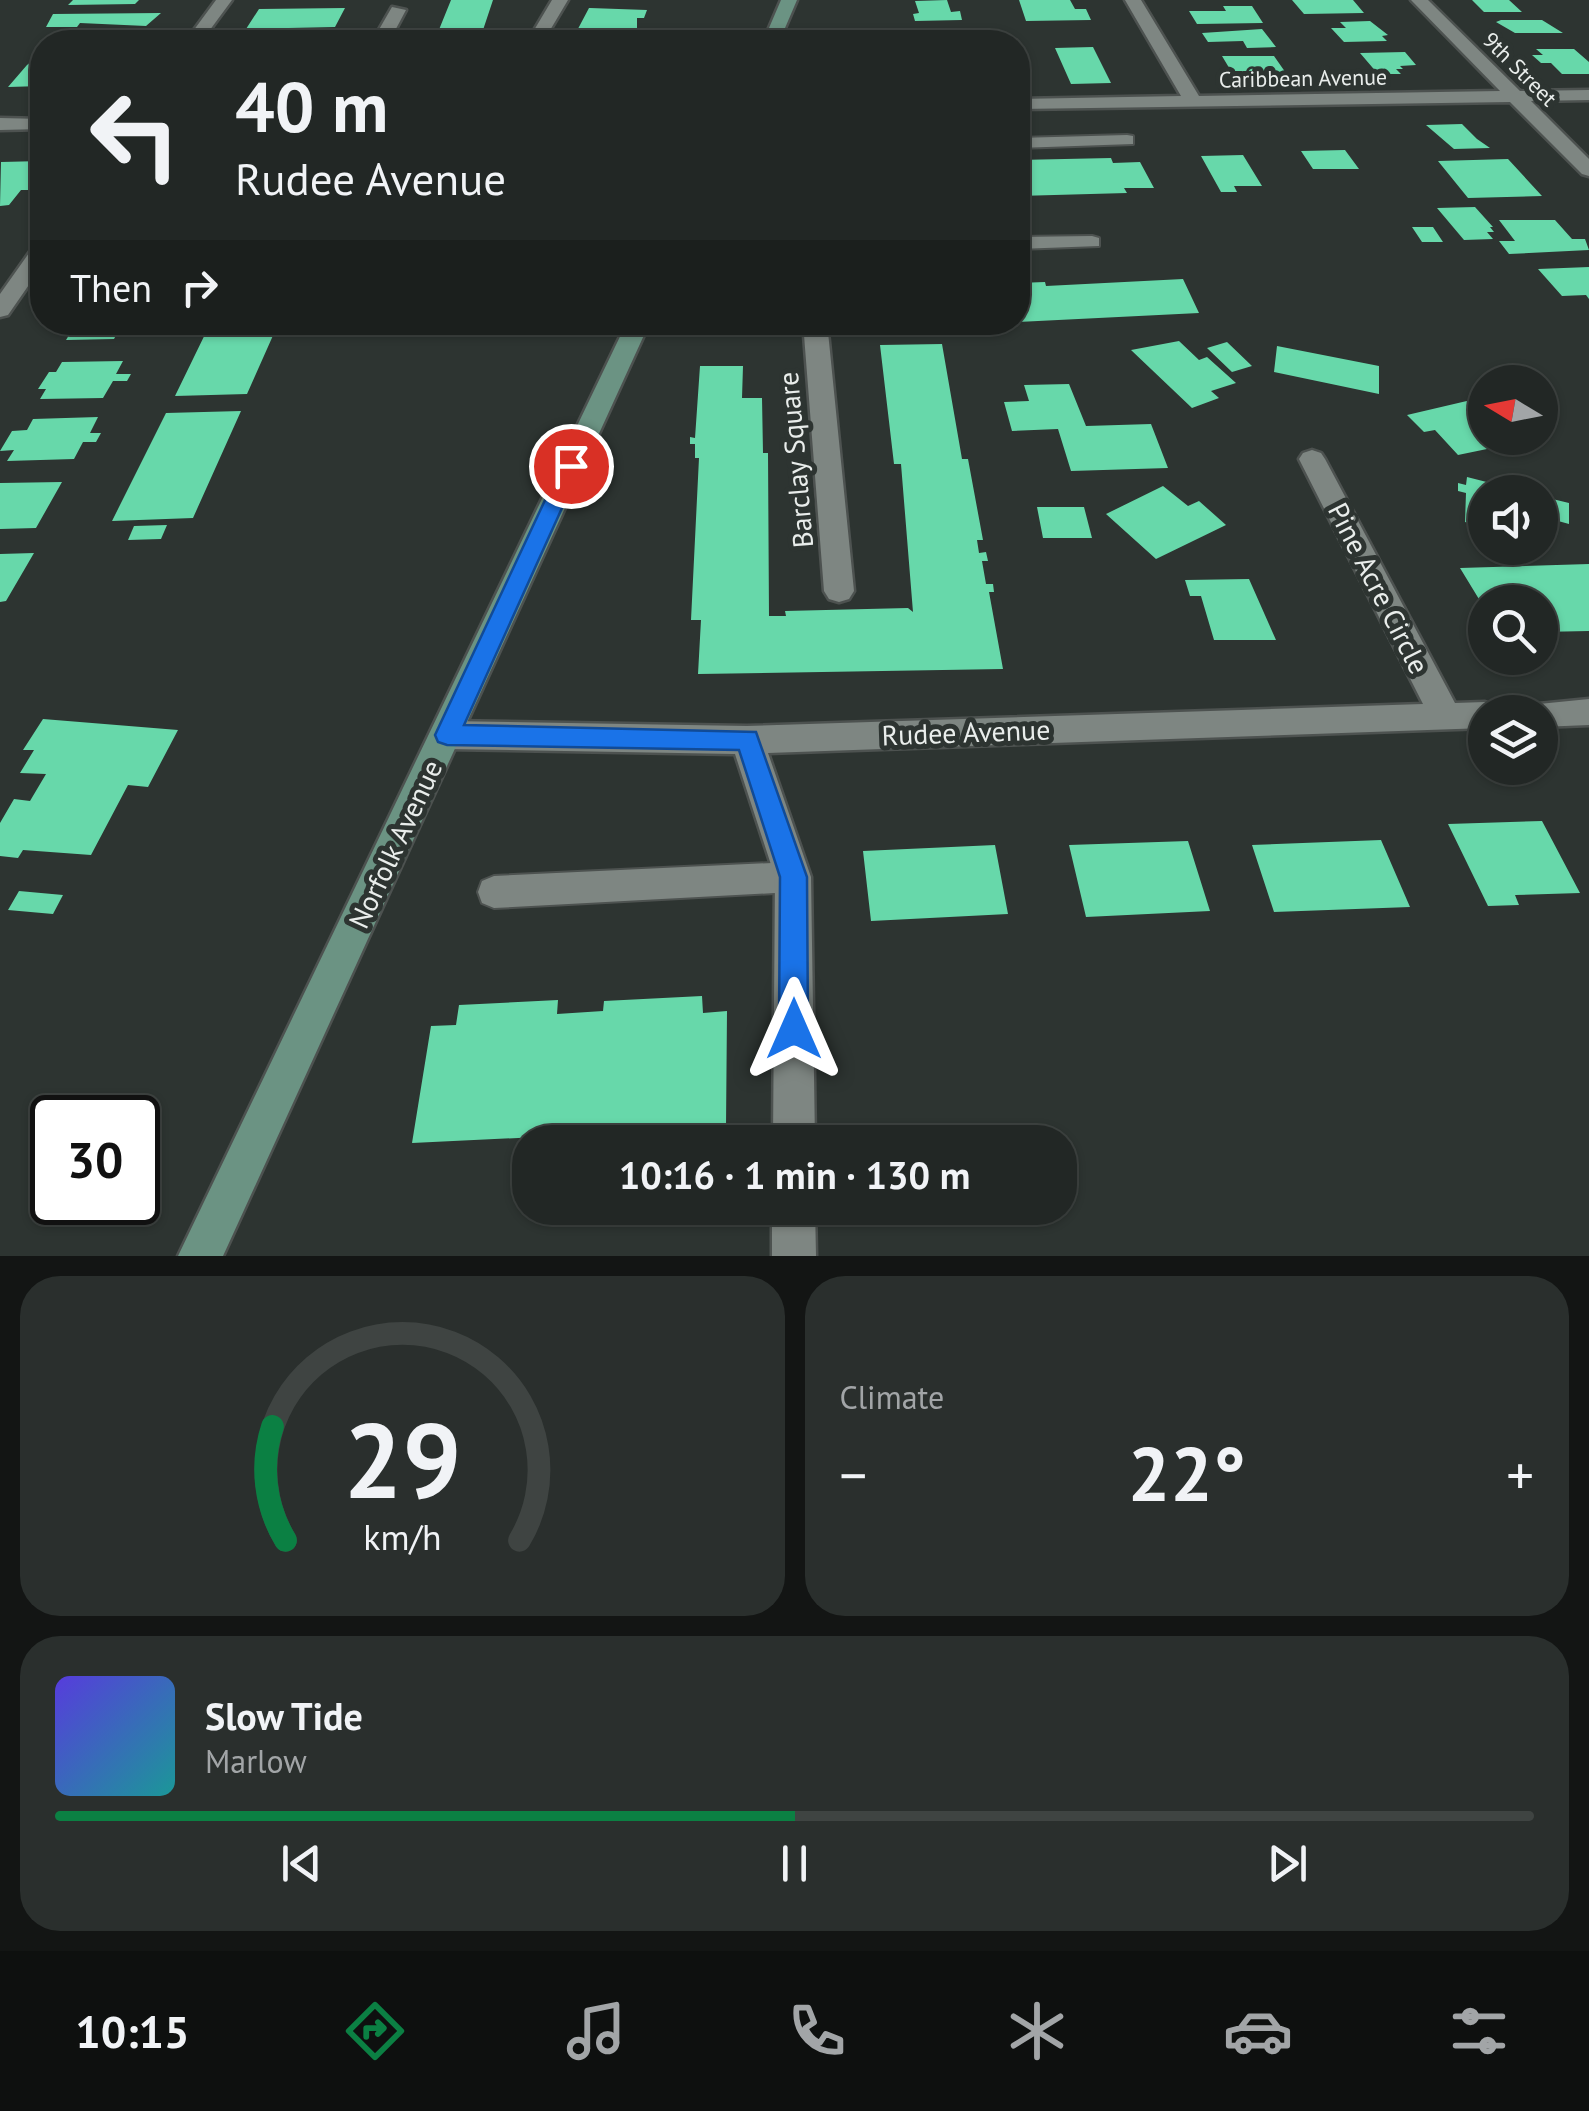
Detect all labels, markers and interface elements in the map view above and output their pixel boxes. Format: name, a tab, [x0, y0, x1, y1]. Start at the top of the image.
street label: 9th Street	[1477, 26, 1563, 112]
text: 40 m	[235, 61, 388, 151]
street label: Caribbean Avenue	[1219, 63, 1387, 93]
icon: left	[70, 70, 200, 200]
text: Rudee Avenue	[235, 149, 506, 207]
icon: right	[172, 260, 227, 315]
text: Then	[70, 263, 152, 312]
north arrow	[1468, 365, 1558, 455]
map controls	[1468, 365, 1558, 785]
street label: Barclay Square	[769, 370, 821, 550]
pin	[529, 424, 614, 509]
icon: arrive	[544, 439, 599, 494]
button: sound	[1468, 475, 1558, 565]
street label: Pine Acre Circle	[1320, 496, 1438, 680]
button: search	[1468, 585, 1558, 675]
button: layers	[1468, 695, 1558, 785]
street label: Rudee Avenue	[881, 711, 1051, 753]
street label: Norfolk Avenue	[340, 754, 450, 934]
position arrow	[742, 977, 846, 1081]
speed limit sign: 30	[30, 1095, 160, 1225]
text: 10:16 · 1 min · 130 m	[619, 1150, 970, 1199]
text: Climate	[840, 1376, 944, 1418]
text: 29	[343, 1392, 461, 1527]
text: 22°	[1128, 1425, 1246, 1522]
text: −	[840, 1439, 867, 1510]
text: +	[1506, 1439, 1534, 1510]
text: km/h	[363, 1514, 441, 1560]
text: Slow Tide	[205, 1691, 363, 1740]
text: Marlow	[205, 1740, 307, 1782]
icon: previous	[274, 1836, 329, 1891]
icon: pause	[767, 1836, 822, 1891]
icon: next	[1260, 1836, 1315, 1891]
icon: directions	[340, 1996, 410, 2066]
icon: music	[561, 1996, 631, 2066]
icon: phone	[782, 1996, 852, 2066]
icon: climate	[1002, 1996, 1072, 2066]
icon: car	[1223, 1996, 1293, 2066]
icon: filters	[1444, 1996, 1514, 2066]
text: 10:15	[75, 2002, 190, 2060]

